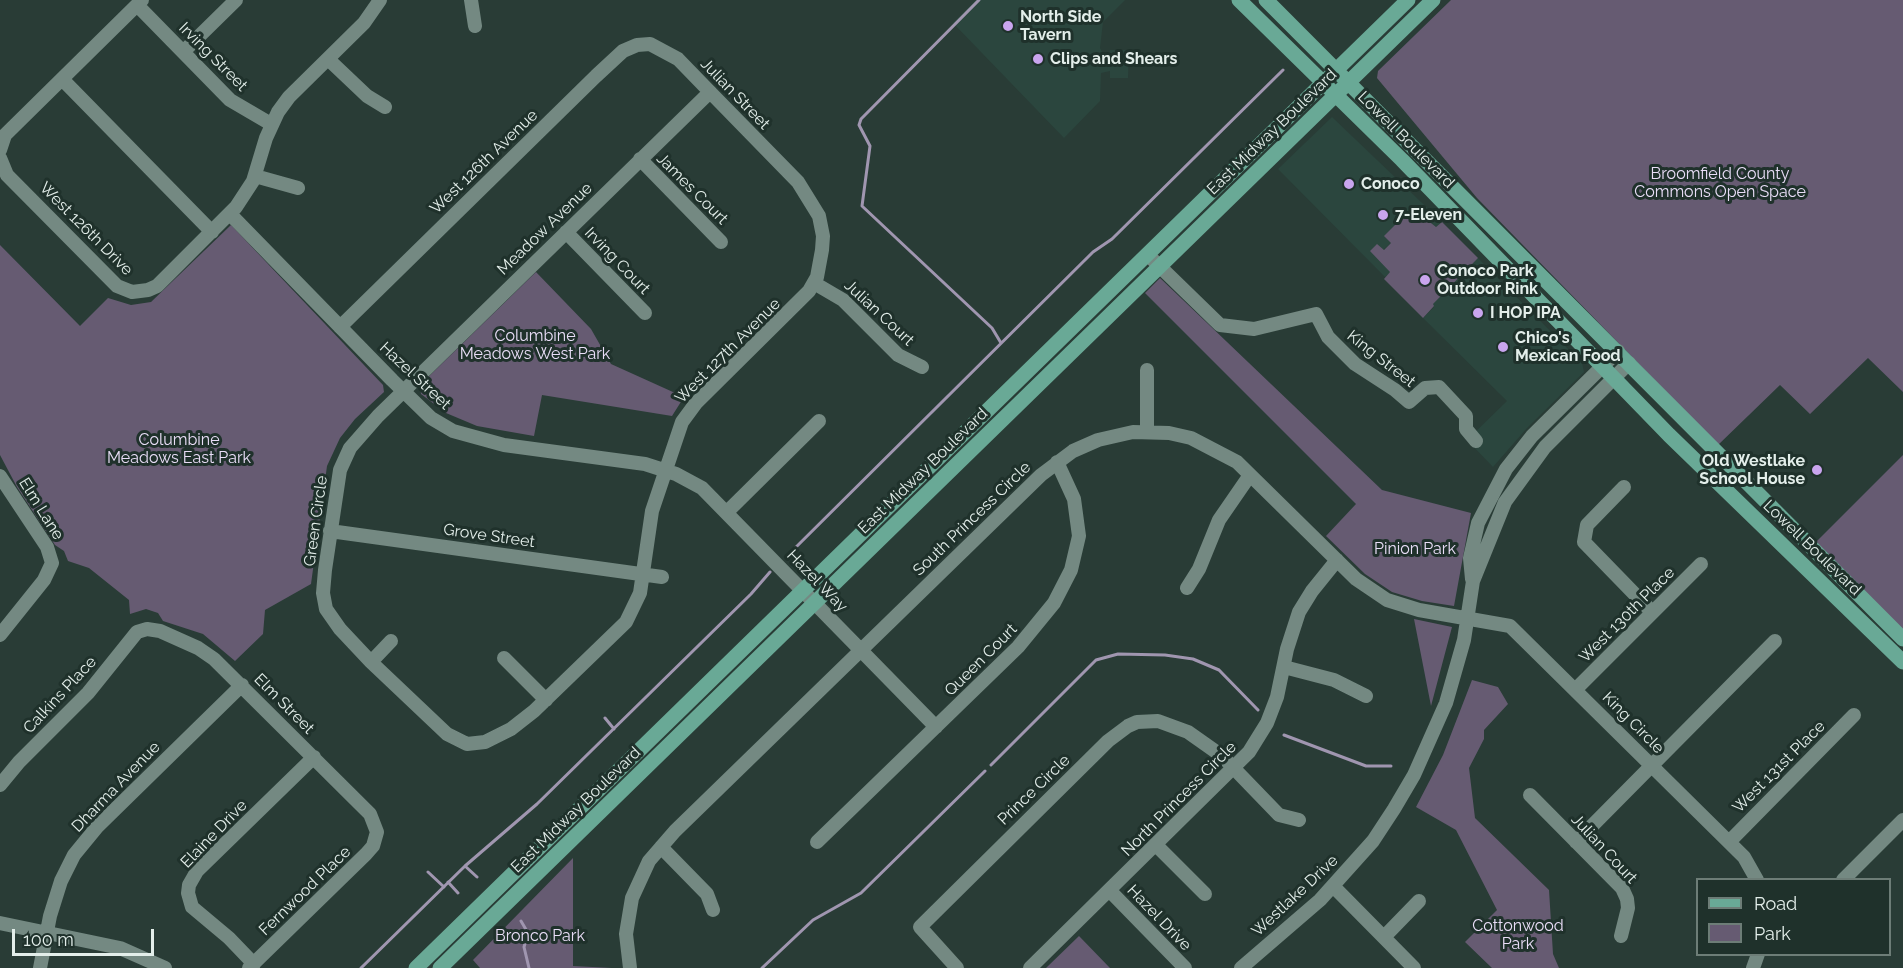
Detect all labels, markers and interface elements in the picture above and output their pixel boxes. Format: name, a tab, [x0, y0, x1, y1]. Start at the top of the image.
place label: North Side Tavern	[1020, 7, 1101, 45]
street label: Irving Street	[175, 19, 251, 95]
marker: North Side Tavern	[1001, 19, 1015, 33]
place label: Clips and Shears	[1050, 49, 1177, 69]
marker: Clips and Shears	[1031, 52, 1045, 66]
street label: Julian Street	[696, 54, 774, 134]
street label: East Midway Boulevard	[1203, 65, 1341, 199]
street label: Lowell Boulevard	[1354, 88, 1458, 192]
street label: West 126th Avenue	[426, 106, 542, 218]
street label: James Court	[652, 149, 732, 229]
park label: Broomfield County Commons Open Space	[1634, 164, 1806, 202]
place label: Conoco	[1361, 174, 1420, 194]
marker: Conoco	[1342, 177, 1356, 191]
street label: West 126th Drive	[35, 178, 137, 280]
street label: Meadow Avenue	[494, 179, 596, 279]
place label: 7-Eleven	[1395, 205, 1462, 225]
marker: 7-Eleven	[1376, 208, 1390, 222]
street label: Irving Court	[580, 223, 654, 299]
place label: Conoco Park Outdoor Rink	[1437, 261, 1538, 299]
marker: Conoco Park Outdoor Rink	[1418, 273, 1432, 287]
street label: Julian Court	[840, 276, 918, 350]
street label: West 127th Avenue	[671, 294, 785, 408]
place label: I HOP IPA	[1490, 303, 1561, 323]
marker: I HOP IPA	[1471, 306, 1485, 320]
park label: Columbine Meadows West Park	[460, 326, 610, 364]
street label: King Street	[1343, 326, 1419, 392]
place label: Chico's Mexican Food	[1515, 328, 1621, 366]
street label: Hazel Street	[375, 338, 455, 414]
marker: Chico's Mexican Food	[1496, 340, 1510, 354]
street label: East Midway Boulevard	[854, 404, 992, 538]
park label: Columbine Meadows East Park	[107, 430, 251, 468]
place label: Old Westlake School House	[1699, 451, 1805, 489]
street label: South Princess Circle	[909, 458, 1035, 580]
marker: Old Westlake School House	[1810, 463, 1824, 477]
street label: Elm Lane	[14, 474, 68, 544]
street label: Green Circle	[300, 474, 332, 568]
street label: Lowell Boulevard	[1759, 496, 1865, 600]
street label: Grove Street	[442, 520, 536, 552]
park label: Pinion Park	[1374, 539, 1456, 559]
street label: Hazel Way	[783, 546, 851, 616]
street label: West 130th Place	[1575, 563, 1679, 667]
street label: Queen Court	[941, 620, 1021, 700]
street label: Calkins Place	[19, 653, 101, 737]
street label: Elm Street	[250, 670, 318, 738]
street label: King Circle	[1598, 688, 1668, 758]
street label: West 131st Place	[1729, 717, 1829, 817]
street label: Dharma Avenue	[68, 738, 164, 836]
street label: North Princess Circle	[1118, 738, 1240, 860]
street label: East Midway Boulevard	[507, 743, 645, 877]
street label: Prince Circle	[994, 751, 1074, 829]
street label: Elaine Drive	[177, 796, 251, 872]
street label: Julian Court	[1567, 810, 1641, 888]
street label: Fernwood Place	[255, 842, 355, 940]
street label: Westlake Drive	[1248, 851, 1342, 941]
legend	[1696, 878, 1891, 956]
street label: Hazel Drive	[1123, 881, 1195, 955]
text: Road	[1754, 893, 1797, 914]
park label: Cottonwood Park	[1472, 916, 1564, 954]
scale bar	[15, 917, 158, 955]
text: Park	[1754, 923, 1791, 944]
park label: Bronco Park	[495, 926, 585, 946]
text: 100 m	[23, 929, 74, 950]

